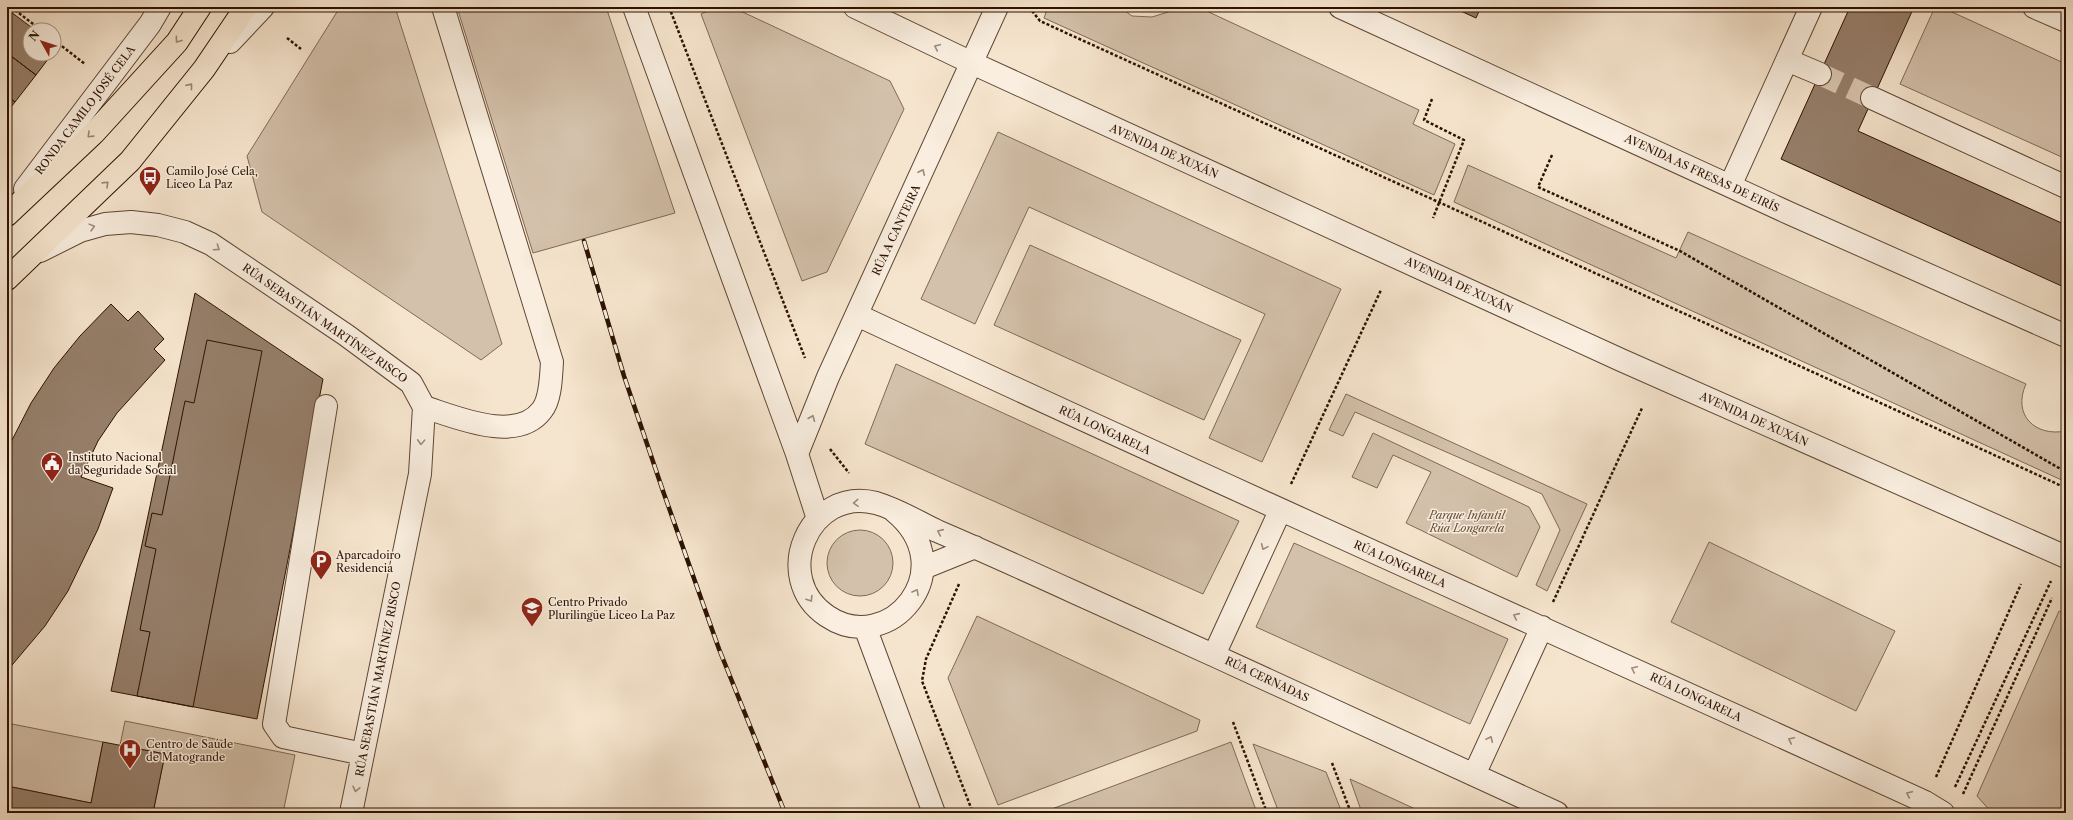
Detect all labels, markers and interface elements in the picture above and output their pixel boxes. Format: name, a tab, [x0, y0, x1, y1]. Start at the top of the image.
north arrow	[22, 22, 62, 62]
text: N	[26, 27, 43, 44]
one-way arrow	[176, 35, 183, 42]
street label: RONDA CAMILO JOSÉ CELA	[32, 42, 139, 177]
one-way arrow	[933, 44, 941, 52]
one-way arrow	[186, 83, 193, 90]
street label: AVENIDA DE XUXÁN	[1107, 120, 1220, 181]
one-way arrow	[87, 130, 95, 138]
street label: AVENIDA AS FRESAS DE EIRÍS	[1622, 131, 1782, 215]
bus stop icon: Camilo José Cela, Liceo La Paz	[137, 164, 163, 197]
place label: Camilo José Cela, Liceo La Paz	[166, 164, 258, 191]
one-way arrow	[917, 168, 925, 176]
one-way arrow	[101, 182, 108, 189]
street label: RÚA A CANTEIRA	[869, 182, 924, 278]
one-way arrow	[89, 224, 96, 232]
one-way arrow	[213, 243, 220, 251]
street label: AVENIDA DE XUXÁN	[1402, 253, 1515, 316]
street label: RÚA SEBASTIÁN MARTÍNEZ RISCO	[240, 260, 410, 386]
street label: AVENIDA DE XUXÁN	[1697, 388, 1810, 449]
street label: RÚA LONGARELA	[1057, 403, 1154, 458]
one-way arrow	[807, 415, 815, 423]
one-way arrow	[417, 439, 426, 445]
public building icon: Instituto Nacional da Seguridade Social	[39, 450, 65, 483]
place label: Instituto Nacional da Seguridade Social	[68, 450, 177, 477]
one-way arrow	[853, 499, 859, 507]
park label: Parque Infantil Rúa Longarela	[1428, 508, 1506, 535]
one-way arrow	[936, 529, 944, 537]
street label: RÚA LONGARELA	[1352, 537, 1449, 591]
one-way arrow	[1261, 542, 1269, 550]
parking icon: Aparcadoiro Residencia	[308, 548, 334, 581]
place label: Aparcadoiro Residencia	[335, 548, 401, 575]
street label: RÚA SEBASTIÁN MARTÍNEZ RISCO	[352, 580, 404, 778]
one-way arrow	[911, 589, 919, 596]
school or university icon: Centro Privado Plurilingüe Liceo La Paz	[519, 595, 545, 628]
place label: Centro Privado Plurilingüe Liceo La Paz	[548, 595, 675, 622]
one-way arrow	[805, 595, 812, 602]
one-way arrow	[1512, 613, 1520, 621]
street label: RÚA CERNADAS	[1223, 653, 1311, 705]
one-way arrow	[1631, 666, 1639, 674]
street label: RÚA LONGARELA	[1648, 670, 1745, 725]
one-way arrow	[1485, 736, 1493, 744]
hospital icon: Centro de Saúde de Matogrande	[117, 737, 143, 770]
place label: Centro de Saúde de Matogrande	[146, 737, 233, 764]
one-way arrow	[1787, 737, 1795, 745]
one-way arrow	[353, 786, 361, 792]
one-way arrow	[1906, 791, 1913, 799]

